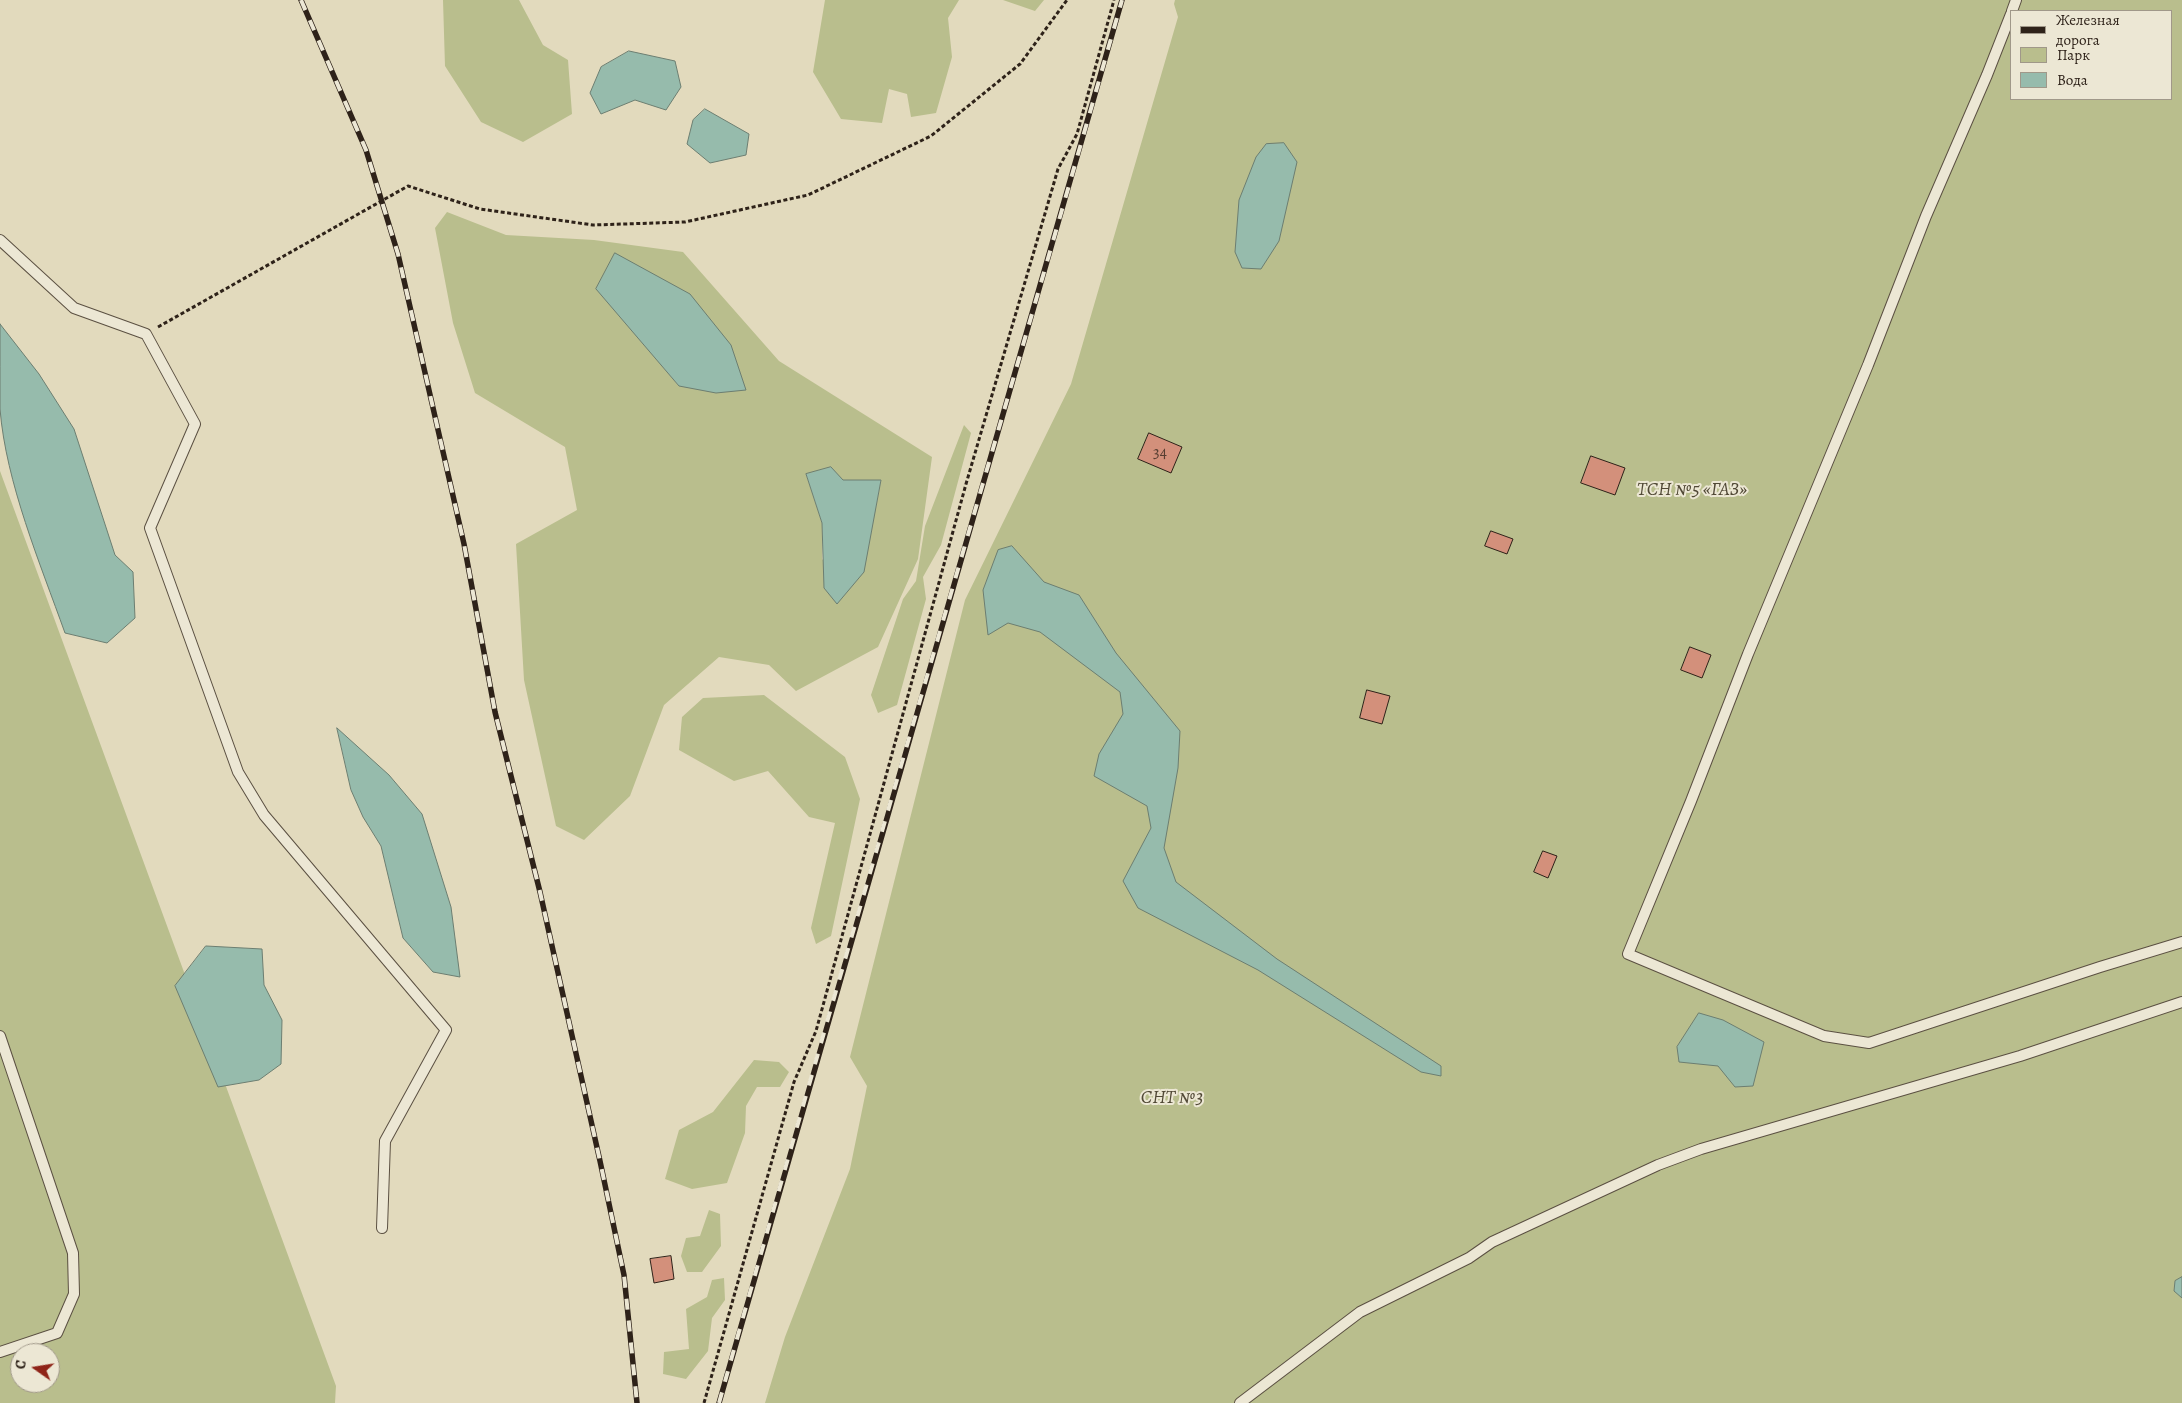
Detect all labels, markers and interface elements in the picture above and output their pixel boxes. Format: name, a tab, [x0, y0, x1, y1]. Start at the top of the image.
legend	[2010, 10, 2172, 100]
text: Железная дорога	[2056, 10, 2120, 50]
text: Парк	[2057, 45, 2090, 65]
text: Вода	[2057, 70, 2088, 90]
house number: 34	[1153, 443, 1167, 463]
park label: ТСН №5 «ГАЗ»	[1637, 479, 1747, 501]
park label: СНТ №3	[1141, 1087, 1203, 1109]
north arrow	[10, 1343, 60, 1393]
text: С	[11, 1358, 31, 1371]

